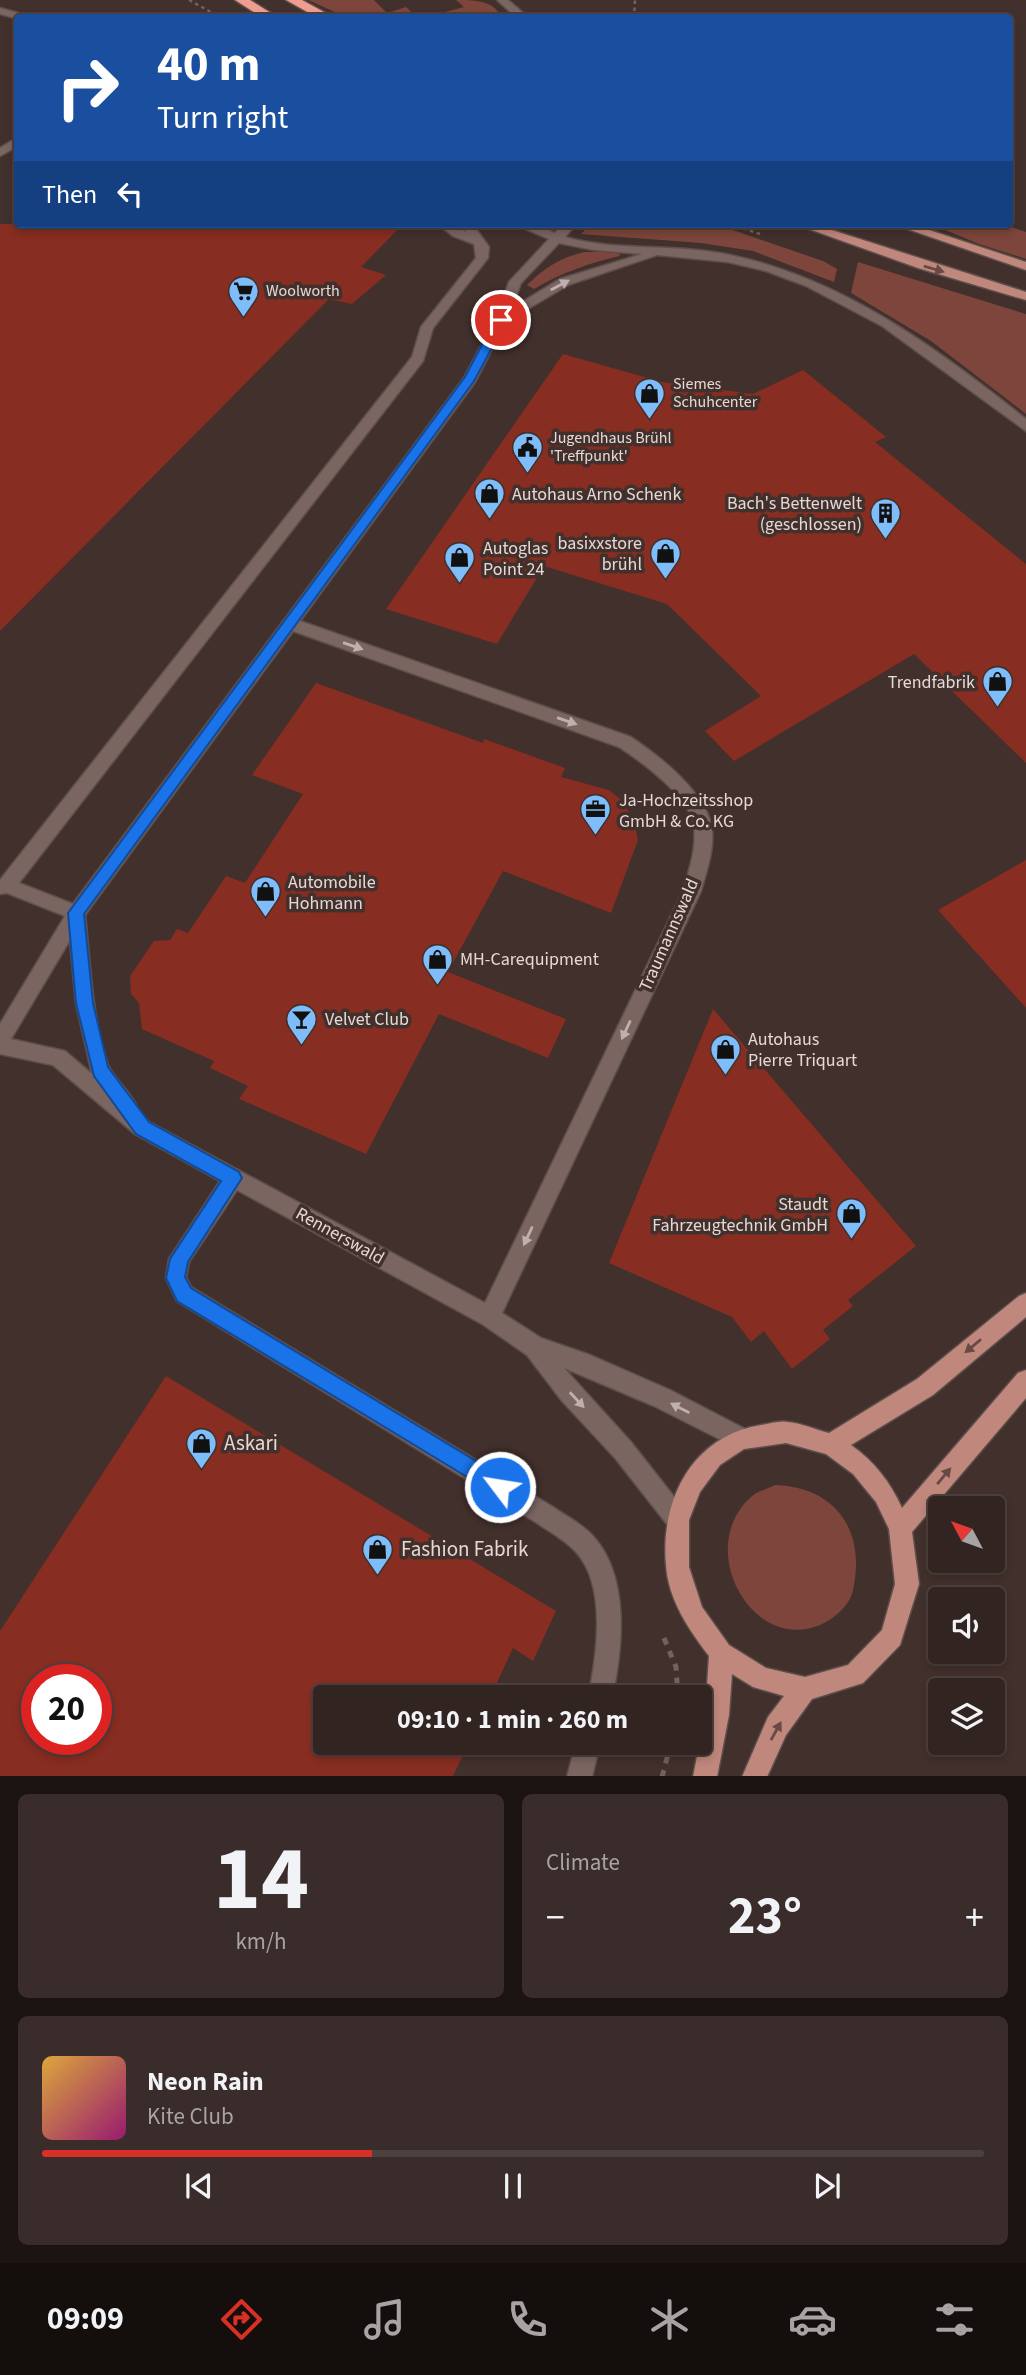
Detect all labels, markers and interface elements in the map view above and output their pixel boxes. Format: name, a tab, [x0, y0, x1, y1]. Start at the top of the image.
text: 40 m	[157, 30, 261, 100]
icon: right	[42, 42, 133, 133]
text: Turn right	[157, 95, 288, 141]
icon: left	[111, 175, 149, 213]
text: Then	[42, 176, 97, 213]
one-way arrow	[924, 264, 945, 274]
supermarket icon: Woolworth	[226, 274, 260, 318]
place label: Woolworth	[266, 280, 340, 302]
one-way arrow	[550, 280, 570, 292]
pin	[471, 290, 531, 350]
icon: arrive	[482, 301, 520, 339]
place label: Siemes Schuhcenter	[673, 373, 758, 413]
shop icon: Siemes Schuhcenter	[633, 376, 667, 420]
place label: Jugendhaus Brühl 'Treffpunkt'	[550, 427, 672, 467]
public building icon: Jugendhaus Brühl 'Treffpunkt'	[510, 430, 544, 474]
shop icon: Autohaus Arno Schenk	[472, 477, 506, 521]
place label: Autohaus Arno Schenk	[512, 482, 681, 507]
place label: Bach's Bettenwelt (geschlossen)	[727, 491, 862, 537]
building icon: Bach's Bettenwelt (geschlossen)	[868, 496, 902, 540]
place label: basixxstore brühl	[557, 531, 642, 577]
place label: Autoglas Point 24	[483, 536, 548, 582]
shop icon: basixxstore brühl	[648, 536, 682, 580]
shop icon: Autoglas Point 24	[443, 541, 477, 585]
one-way arrow	[342, 641, 363, 652]
shop icon: Trendfabrik	[981, 665, 1015, 709]
place label: Trendfabrik	[888, 670, 975, 695]
one-way arrow	[557, 716, 578, 727]
place label: Ja-Hochzeitsshop GmbH & Co. KG	[619, 788, 753, 834]
office icon: Ja-Hochzeitsshop GmbH & Co. KG	[579, 793, 613, 837]
place label: Automobile Hohmann	[288, 870, 376, 916]
shop icon: Automobile Hohmann	[248, 875, 282, 919]
street label: Traumannswald	[633, 875, 705, 995]
shop icon: MH-Carequipment	[420, 942, 454, 986]
place label: MH-Carequipment	[460, 947, 599, 972]
bar icon: Velvet Club	[285, 1002, 319, 1046]
place label: Velvet Club	[325, 1007, 409, 1032]
one-way arrow	[620, 1020, 631, 1041]
place label: Autohaus Pierre Triquart	[748, 1027, 857, 1073]
shop icon: Autohaus Pierre Triquart	[708, 1032, 742, 1076]
place label: Staudt Fahrzeugtechnik GmbH	[652, 1192, 828, 1238]
shop icon: Staudt Fahrzeugtechnik GmbH	[834, 1197, 868, 1241]
street label: Rennerswald	[291, 1201, 389, 1271]
one-way arrow	[522, 1226, 534, 1246]
one-way arrow	[964, 1338, 982, 1354]
one-way arrow	[569, 1391, 585, 1408]
one-way arrow	[670, 1402, 690, 1413]
shop icon: Askari	[184, 1426, 218, 1470]
place label: Askari	[224, 1428, 278, 1458]
position arrow	[463, 1450, 537, 1524]
one-way arrow	[936, 1467, 952, 1485]
north arrow	[928, 1496, 1004, 1573]
map controls	[928, 1496, 1005, 1755]
shop icon: Fashion Fabrik	[361, 1532, 395, 1576]
place label: Fashion Fabrik	[401, 1534, 529, 1564]
button: sound	[928, 1587, 1005, 1664]
speed limit sign: 20	[21, 1664, 112, 1755]
button: layers	[928, 1678, 1005, 1755]
text: 09:10 · 1 min · 260 m	[397, 1701, 628, 1738]
one-way arrow	[770, 1721, 782, 1740]
text: 14	[213, 1815, 309, 1944]
text: Climate	[546, 1846, 620, 1879]
text: 23°	[728, 1880, 802, 1954]
text: −	[546, 1891, 565, 1945]
text: +	[965, 1891, 984, 1945]
text: km/h	[235, 1925, 287, 1958]
text: Neon Rain	[147, 2063, 264, 2100]
text: Kite Club	[147, 2100, 234, 2133]
icon: previous	[180, 2167, 218, 2205]
icon: pause	[494, 2167, 532, 2205]
icon: next	[808, 2167, 846, 2205]
icon: directions	[217, 2295, 266, 2344]
icon: music	[360, 2295, 409, 2344]
icon: phone	[503, 2295, 552, 2344]
icon: climate	[645, 2295, 694, 2344]
icon: car	[788, 2295, 837, 2344]
icon: filters	[930, 2295, 979, 2344]
text: 09:09	[47, 2296, 124, 2342]

